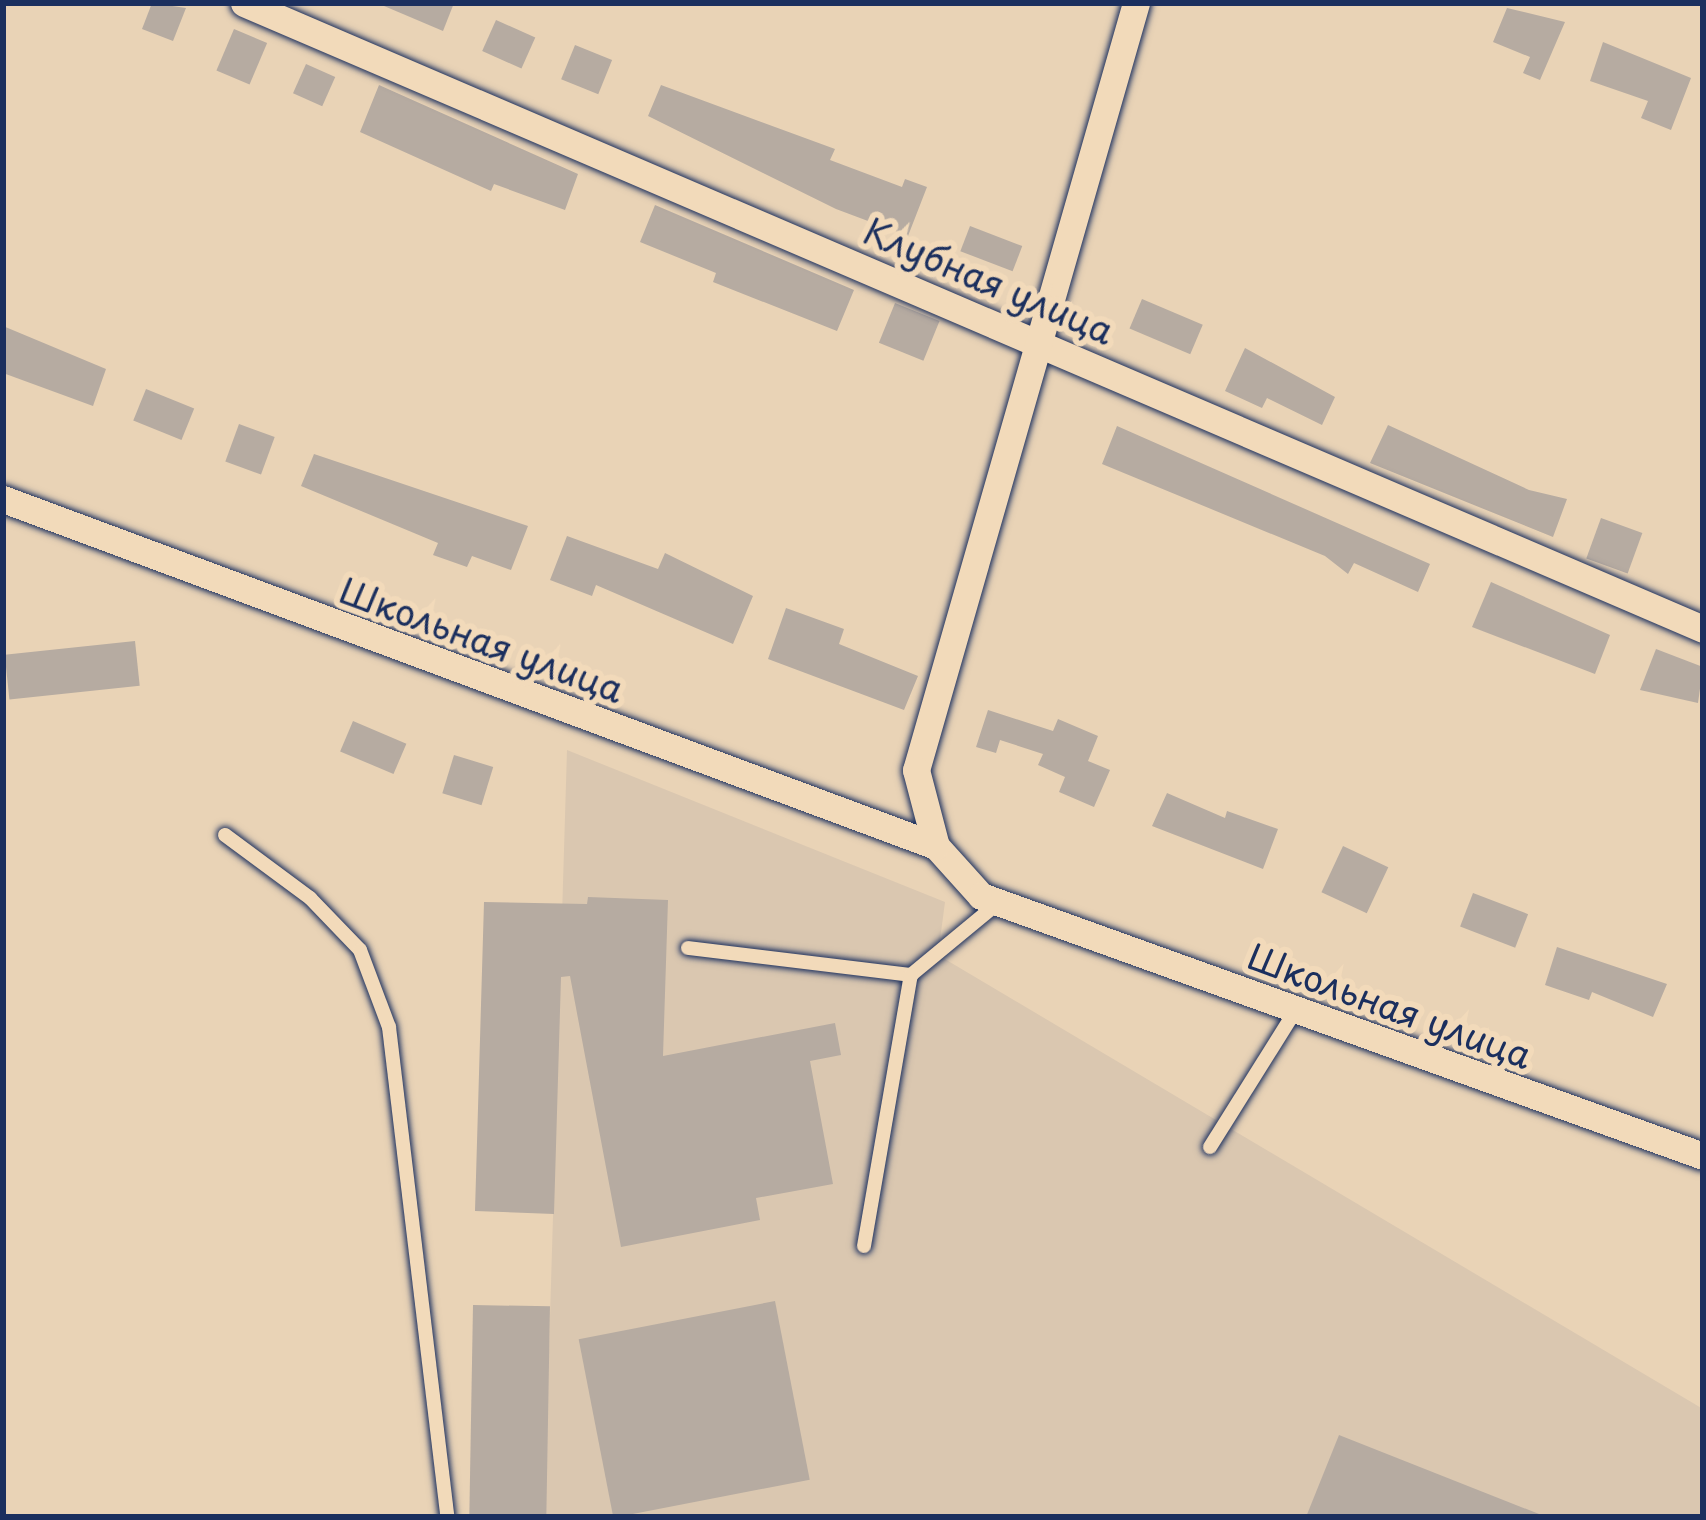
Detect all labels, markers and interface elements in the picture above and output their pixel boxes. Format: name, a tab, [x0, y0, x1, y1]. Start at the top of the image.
street label: Клубная улица	[856, 207, 1122, 353]
street label: Школьная улица	[333, 567, 631, 711]
street label: Школьная улица	[1241, 933, 1539, 1077]

